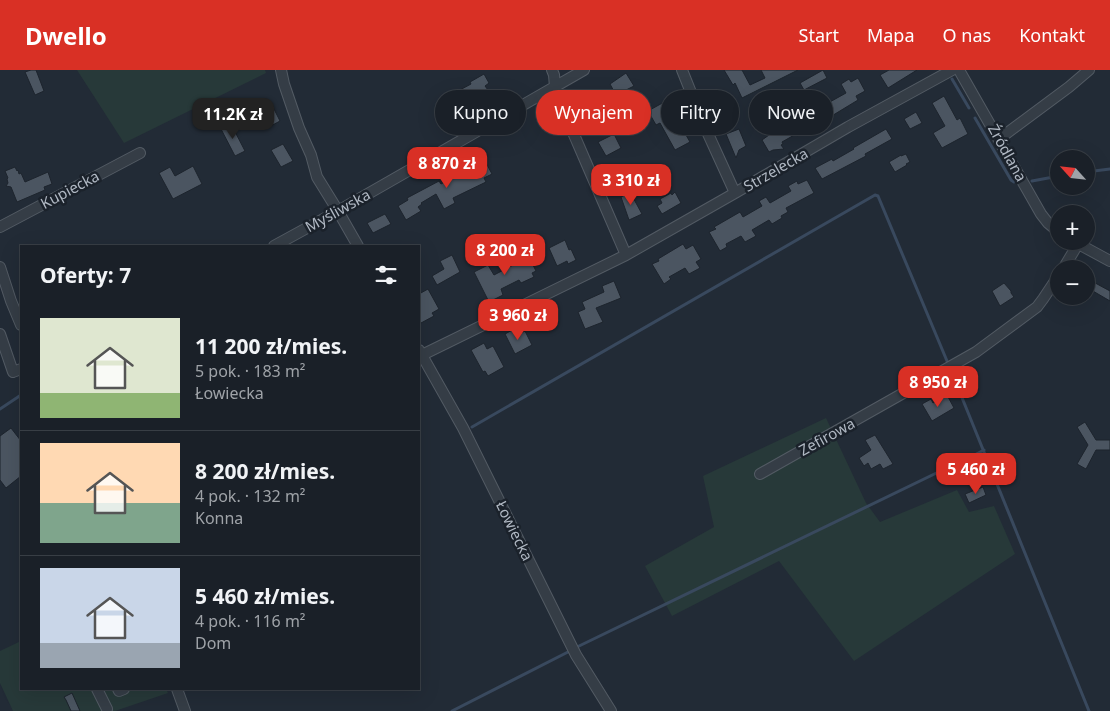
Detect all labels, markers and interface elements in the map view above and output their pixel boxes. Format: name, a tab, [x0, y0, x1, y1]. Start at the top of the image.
text: Dwello	[25, 19, 107, 52]
text: Start	[799, 23, 839, 47]
text: Mapa	[867, 23, 915, 47]
text: O nas	[943, 23, 991, 47]
text: Kontakt	[1019, 23, 1085, 47]
chip: Kupno	[435, 90, 526, 135]
chip: Wynajem	[536, 90, 651, 135]
chip: Filtry	[661, 90, 739, 135]
chip: Nowe	[749, 90, 833, 135]
pin: 11.2K zł	[181, 98, 285, 140]
text: 11.2K zł	[203, 103, 263, 125]
street label: Źródlana	[984, 120, 1032, 185]
street label: Strzelecka	[740, 143, 811, 196]
pin: 8 870 zł	[395, 146, 499, 189]
north arrow	[1050, 150, 1095, 195]
map controls	[1050, 150, 1095, 305]
text: 8 870 zł	[418, 152, 476, 174]
pin: 3 310 zł	[579, 164, 683, 206]
street label: Kupiecka	[37, 165, 102, 213]
text: 3 310 zł	[602, 169, 660, 191]
street label: Myśliwska	[301, 184, 374, 236]
button: +	[1050, 205, 1095, 250]
pin: 8 200 zł	[453, 234, 557, 276]
text: 8 200 zł	[476, 239, 534, 261]
button: −	[1050, 260, 1095, 305]
text: Oferty: 7	[40, 261, 131, 289]
icon: filters	[372, 261, 400, 289]
pin: 3 960 zł	[466, 298, 570, 341]
text: 3 960 zł	[489, 304, 547, 326]
text: 11 200 zł/mies.	[195, 332, 347, 360]
icon: home	[80, 338, 140, 398]
text: 5 pok. · 183 m²	[195, 360, 305, 382]
pin: 8 950 zł	[886, 366, 990, 408]
text: 8 950 zł	[909, 371, 967, 393]
text: Łowiecka	[195, 382, 264, 404]
street label: Zefirowa	[795, 413, 858, 460]
pin: 5 460 zł	[924, 452, 1028, 495]
text: 8 200 zł/mies.	[195, 457, 335, 485]
text: 5 460 zł	[947, 458, 1005, 480]
icon: home	[80, 463, 140, 523]
text: 4 pok. · 132 m²	[195, 485, 305, 507]
street label: Łowiecka	[492, 497, 538, 564]
text: Konna	[195, 507, 243, 529]
text: 5 460 zł/mies.	[195, 582, 335, 610]
icon: home	[80, 588, 140, 648]
text: 4 pok. · 116 m²	[195, 610, 305, 632]
text: Dom	[195, 632, 231, 654]

